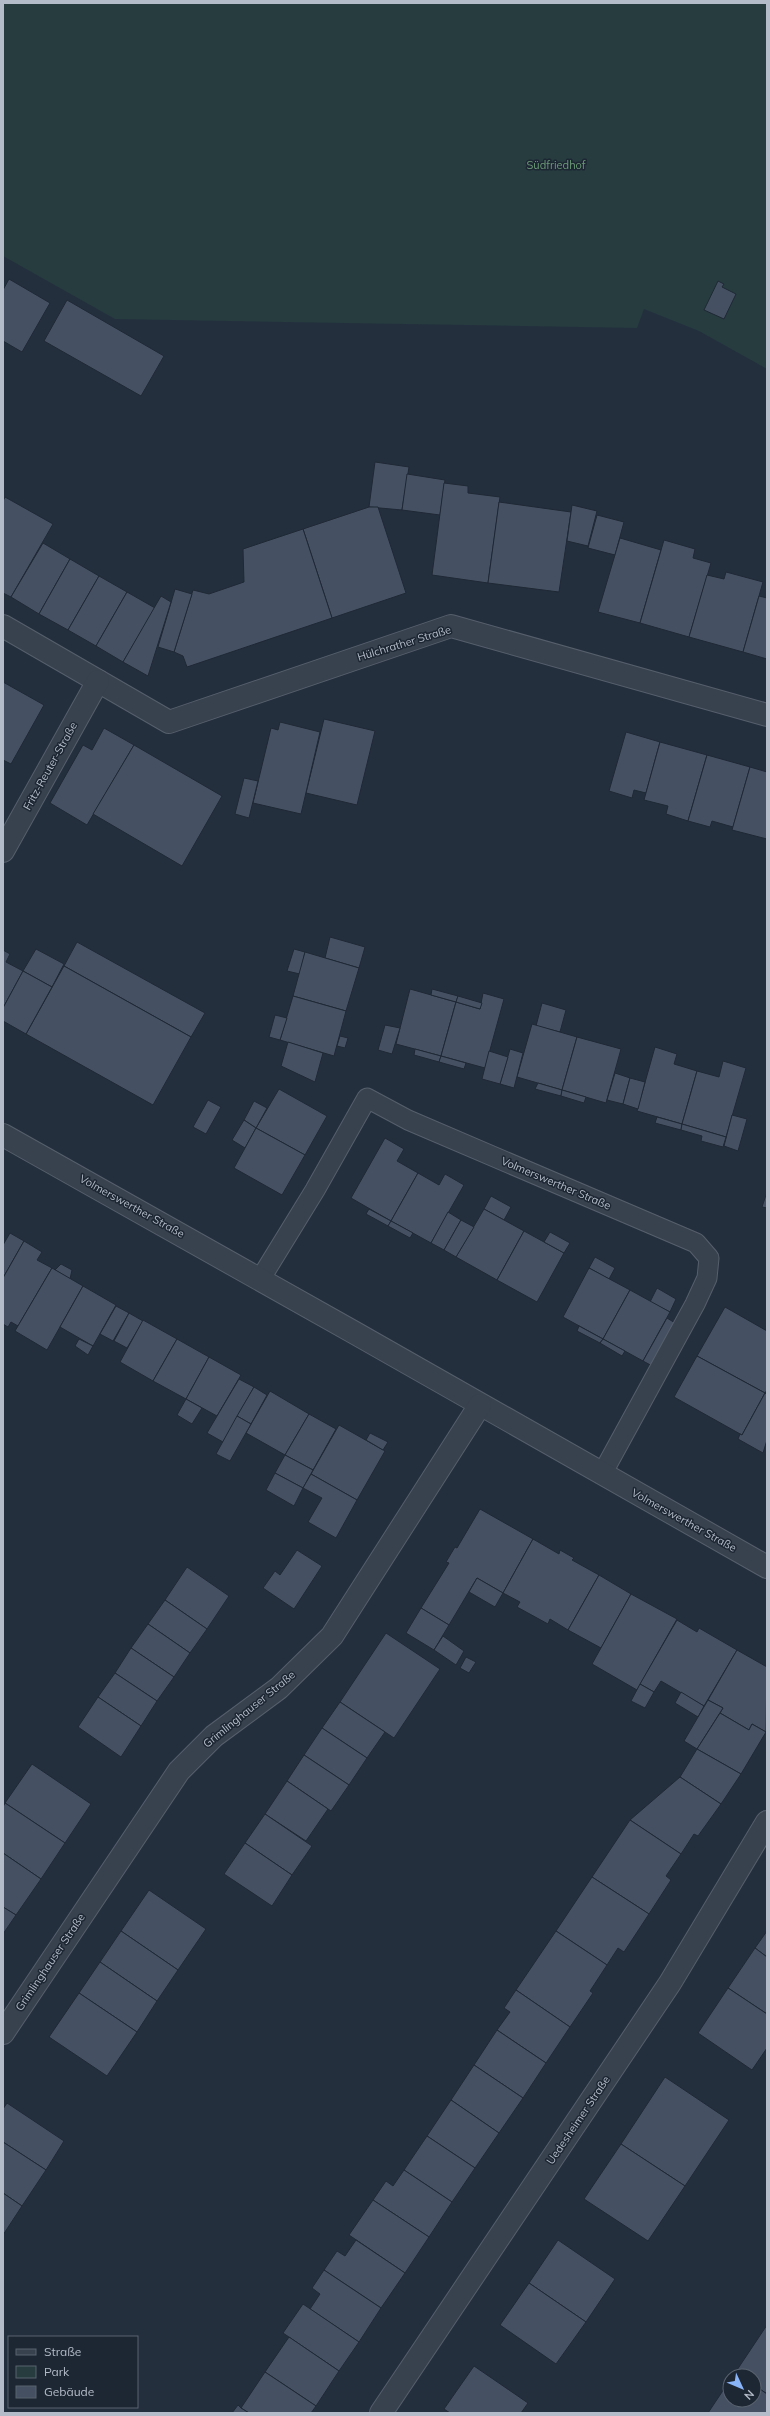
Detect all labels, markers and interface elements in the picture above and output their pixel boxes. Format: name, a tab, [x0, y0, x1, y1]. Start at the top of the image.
park label: Südfriedhof	[526, 158, 586, 172]
street label: Hülchrather Straße	[355, 622, 453, 664]
street label: Fritz-Reuter-Straße	[20, 720, 80, 812]
street label: Volmerswerther Straße	[499, 1154, 613, 1212]
street label: Volmerswerther Straße	[77, 1171, 187, 1241]
street label: Volmerswerther Straße	[629, 1485, 739, 1555]
street label: Grimlinghauser Straße	[200, 1668, 298, 1750]
street label: Grimlinghauser Straße	[12, 1911, 88, 2013]
street label: Uedesheimer Straße	[543, 2073, 613, 2167]
legend	[8, 2336, 138, 2408]
text: Straße	[44, 2344, 81, 2359]
text: Park	[44, 2364, 70, 2379]
north arrow	[722, 2368, 762, 2408]
text: Gebäude	[44, 2384, 94, 2399]
text: N	[741, 2387, 757, 2403]

